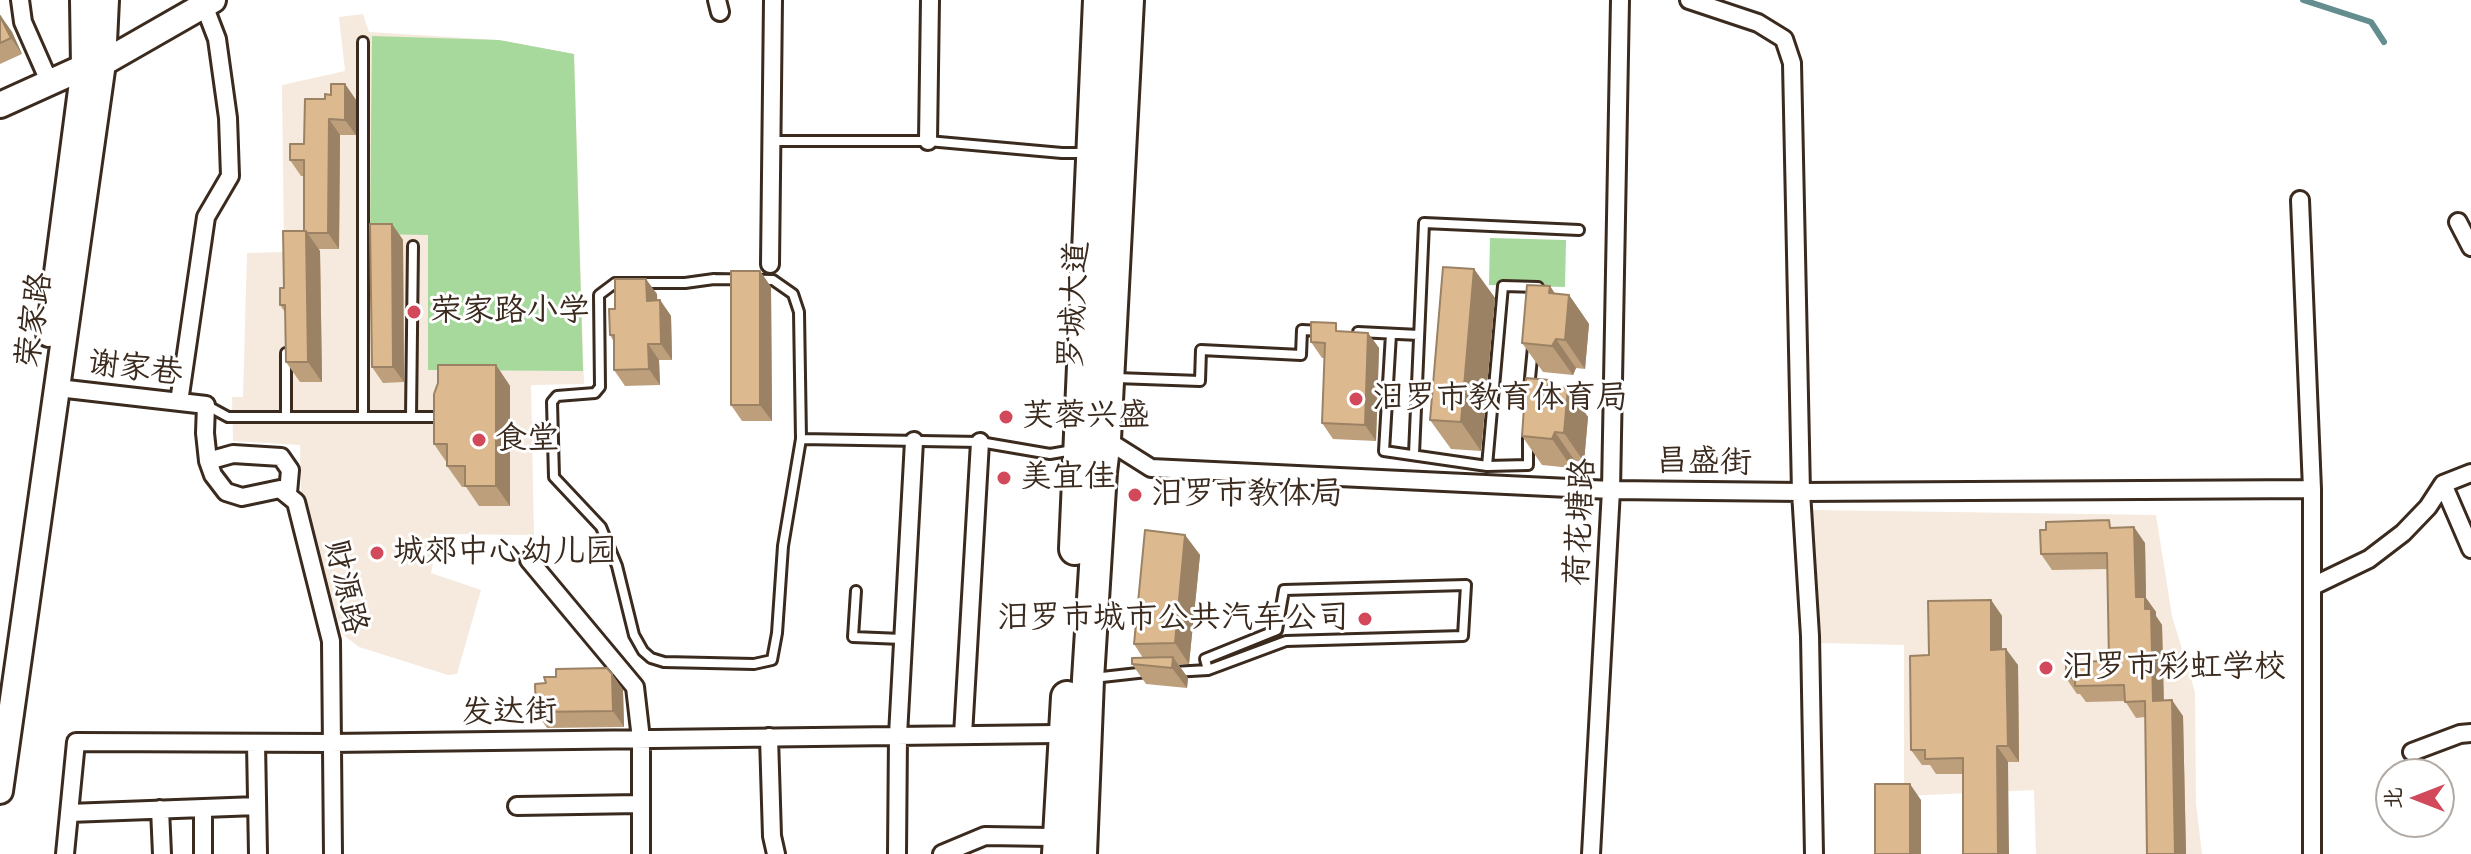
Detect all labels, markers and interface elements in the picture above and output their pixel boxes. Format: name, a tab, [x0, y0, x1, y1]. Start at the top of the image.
street label: 罗城大道	[1052, 240, 1098, 370]
street label: 荣家路	[9, 270, 61, 370]
place label: 荣家路小学	[430, 293, 590, 331]
marker: 荣家路小学	[405, 303, 423, 321]
street label: 谢家巷	[85, 344, 185, 394]
place label: 汨罗市教育体育局	[1372, 380, 1628, 418]
marker: 汨罗市教育体育局	[1347, 390, 1365, 408]
place label: 芙蓉兴盛	[1022, 398, 1150, 436]
marker: 芙蓉兴盛	[997, 408, 1015, 426]
place label: 食堂	[495, 421, 559, 459]
marker: 食堂	[470, 431, 488, 449]
street label: 昌盛街	[1656, 443, 1752, 483]
street label: 荷花塘路	[1558, 457, 1604, 587]
place label: 美宜佳	[1020, 459, 1116, 497]
marker: 美宜佳	[995, 469, 1013, 487]
place label: 汨罗市教体局	[1151, 476, 1343, 514]
marker: 汨罗市教体局	[1126, 486, 1144, 504]
place label: 城郊中心幼儿园	[393, 534, 617, 572]
street label: 财源路	[315, 536, 375, 638]
marker: 城郊中心幼儿园	[368, 544, 386, 562]
place label: 汨罗市城市公共汽车公司	[997, 600, 1349, 638]
marker: 汨罗市城市公共汽车公司	[1356, 610, 1374, 628]
place label: 汨罗市彩虹学校	[2062, 649, 2286, 687]
marker: 汨罗市彩虹学校	[2037, 659, 2055, 677]
street label: 发达街	[461, 693, 557, 733]
north arrow	[2375, 758, 2455, 838]
text: 北	[2379, 787, 2407, 809]

